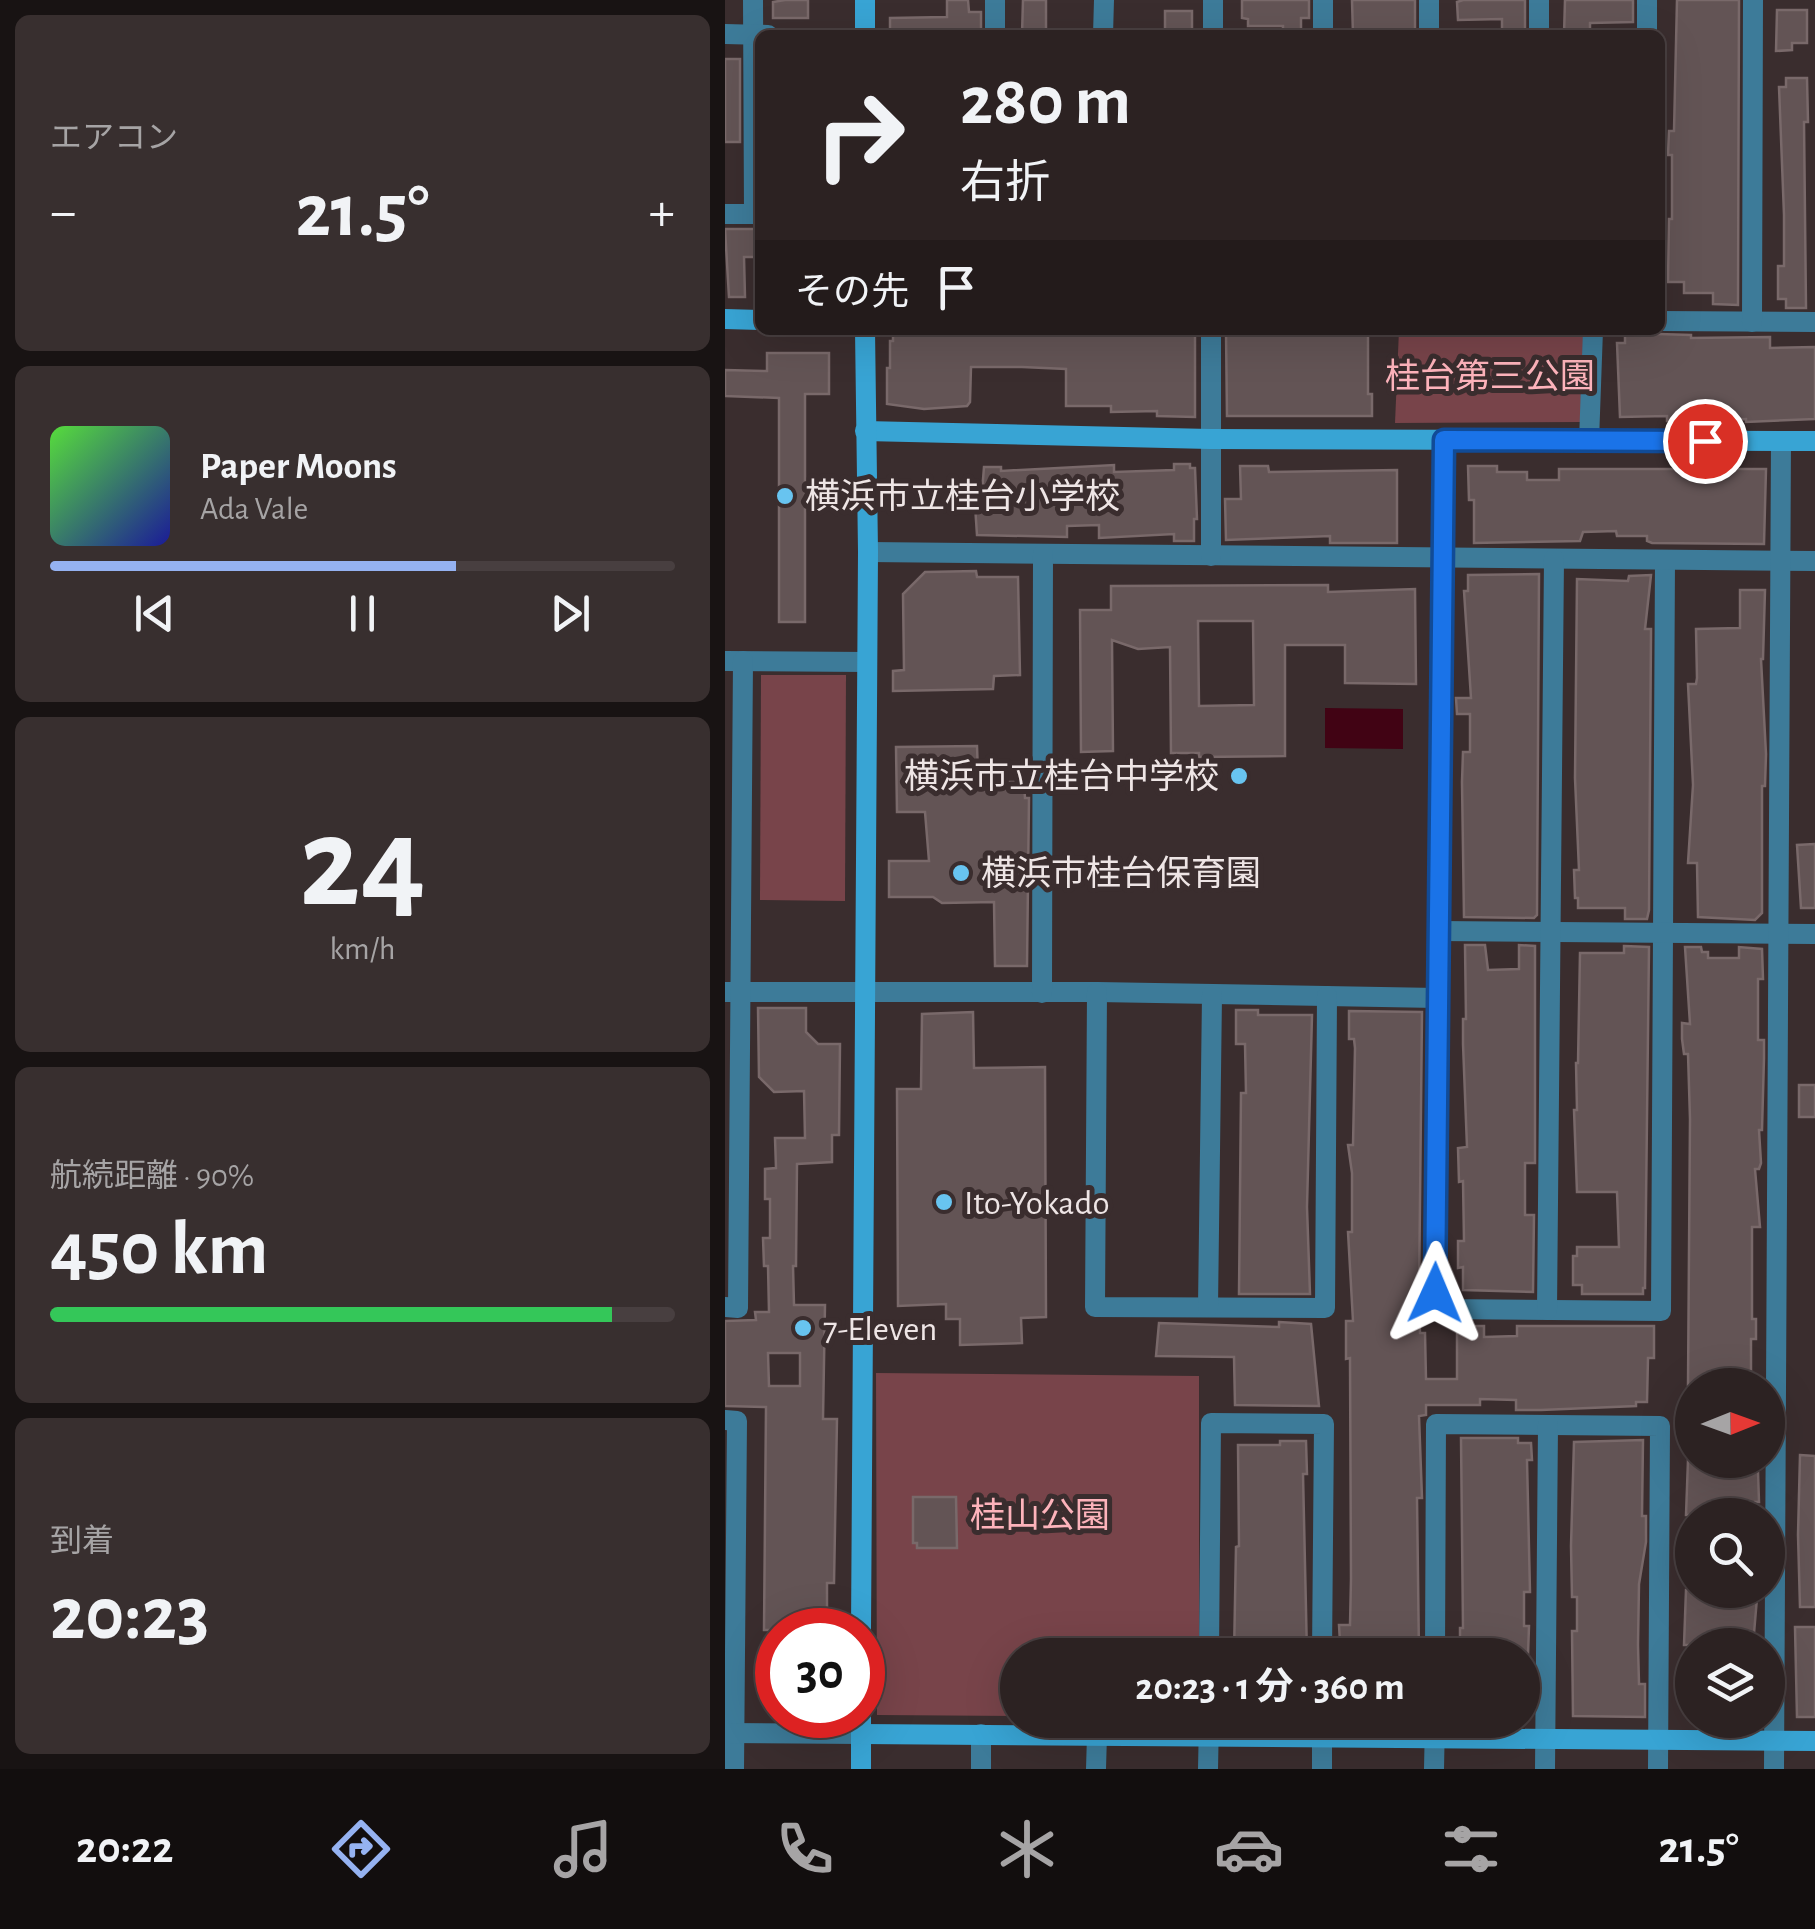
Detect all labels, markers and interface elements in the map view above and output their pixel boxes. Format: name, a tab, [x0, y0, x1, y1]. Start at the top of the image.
text: 280 m	[960, 67, 1131, 137]
icon: right	[795, 70, 925, 200]
text: エアコン	[50, 122, 178, 154]
text: 右折	[960, 161, 1050, 206]
text: 21.5°	[296, 175, 429, 250]
text: −	[50, 185, 76, 240]
text: +	[649, 185, 675, 240]
icon: arrive	[929, 260, 984, 315]
text: その先	[795, 274, 909, 312]
park label: 桂台第三公園	[1385, 358, 1595, 395]
pin	[1663, 399, 1748, 484]
icon: arrive	[1678, 414, 1733, 469]
text: Paper Moons	[200, 448, 397, 486]
place label: 横浜市立桂台小学校	[805, 478, 1120, 515]
marker: 横浜市立桂台小学校	[774, 485, 796, 507]
text: Ada Vale	[200, 493, 308, 525]
icon: previous	[127, 586, 182, 641]
icon: pause	[335, 586, 390, 641]
icon: next	[543, 586, 598, 641]
place label: 横浜市立桂台中学校	[904, 758, 1219, 795]
marker: 横浜市立桂台中学校	[1228, 765, 1250, 787]
text: 24	[299, 800, 426, 930]
place label: 横浜市桂台保育園	[981, 855, 1261, 892]
marker: 横浜市桂台保育園	[950, 862, 972, 884]
text: km/h	[329, 933, 396, 965]
text: 航続距離 · 90%	[50, 1160, 254, 1192]
place label: Ito-Yokado	[964, 1186, 1110, 1221]
marker: Ito-Yokado	[933, 1191, 955, 1213]
text: 450 km	[50, 1213, 268, 1288]
position arrow	[1383, 1241, 1487, 1345]
place label: 7-Eleven	[823, 1312, 937, 1347]
marker: 7-Eleven	[792, 1317, 814, 1339]
north arrow	[1675, 1368, 1785, 1478]
map controls	[1675, 1368, 1785, 1738]
park label: 桂山公園	[970, 1497, 1110, 1534]
button: search	[1675, 1498, 1785, 1608]
text: 到着	[50, 1525, 114, 1557]
text: 20:23	[50, 1578, 209, 1653]
speed limit sign: 30	[755, 1608, 885, 1738]
button: layers	[1675, 1628, 1785, 1738]
text: 20:23 · 1 分 · 360 m	[1135, 1669, 1405, 1707]
icon: directions	[326, 1814, 396, 1884]
icon: music	[548, 1814, 618, 1884]
icon: phone	[770, 1814, 840, 1884]
icon: climate	[992, 1814, 1062, 1884]
icon: car	[1214, 1814, 1284, 1884]
icon: filters	[1436, 1814, 1506, 1884]
text: 20:22	[76, 1826, 173, 1871]
text: 21.5°	[1659, 1826, 1739, 1871]

